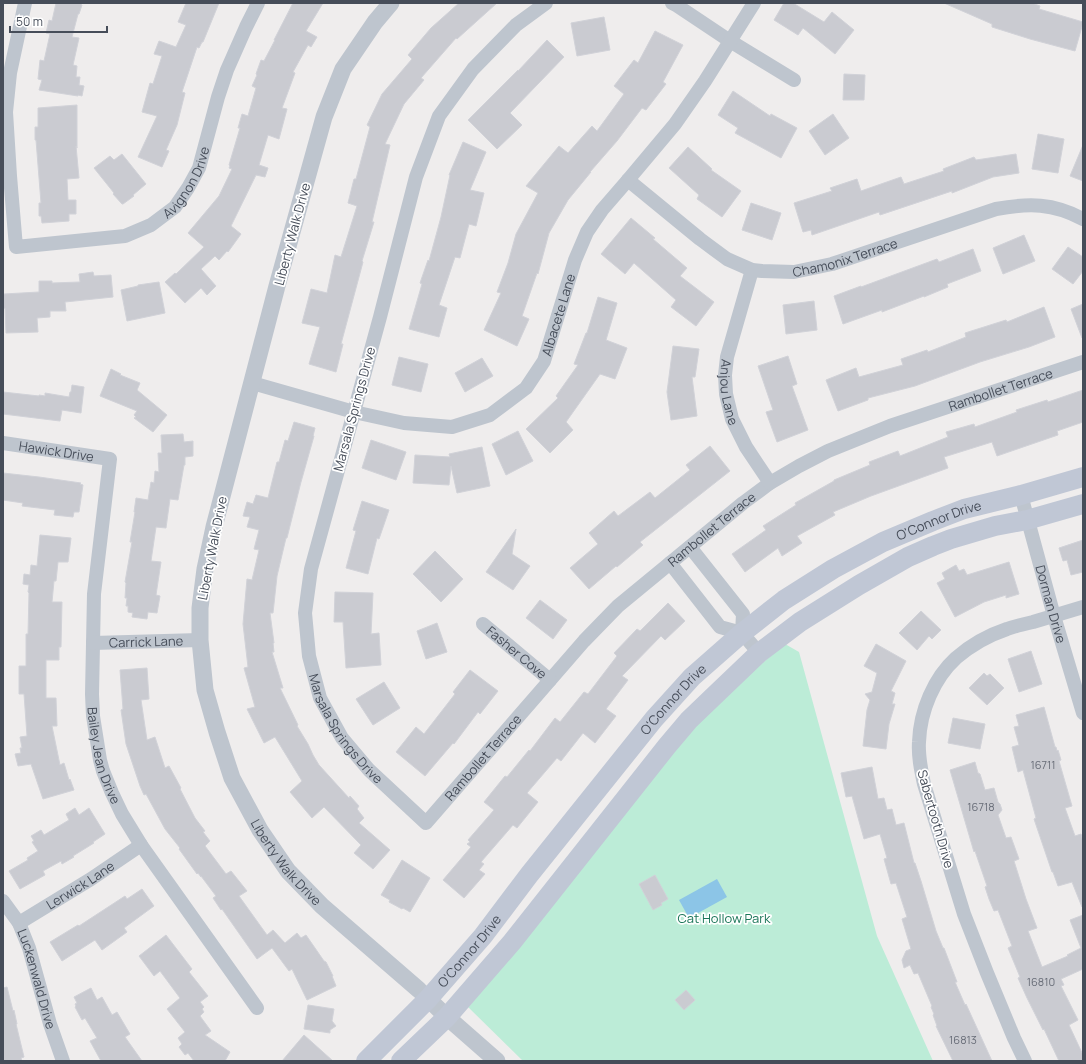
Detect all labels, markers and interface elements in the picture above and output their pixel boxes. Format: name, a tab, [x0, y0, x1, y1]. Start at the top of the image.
scale bar	[10, 8, 107, 34]
text: 50 m	[16, 13, 43, 30]
street label: Avignon Drive	[159, 144, 213, 222]
street label: Liberty Walk Drive	[270, 180, 314, 287]
street label: Chamonix Terrace	[791, 234, 900, 281]
street label: Albacete Lane	[537, 271, 579, 358]
street label: Marsala Springs Drive	[329, 344, 379, 473]
street label: Anjou Lane	[716, 358, 743, 429]
street label: Rambollet Terrace	[946, 364, 1055, 415]
street label: Hawick Drive	[18, 436, 96, 466]
street label: Rambollet Terrace	[664, 488, 759, 571]
street label: Liberty Walk Drive	[193, 494, 231, 601]
street label: O'Connor Drive	[893, 496, 984, 545]
street label: Dorman Drive	[1032, 563, 1071, 645]
street label: Fasher Cove	[483, 622, 551, 683]
street label: Carrick Lane	[109, 631, 184, 652]
street label: O'Connor Drive	[636, 660, 710, 738]
street label: Marsala Springs Drive	[305, 672, 387, 788]
street label: Bailey Jean Drive	[84, 707, 125, 807]
street label: Rambollet Terrace	[441, 710, 526, 804]
house number: 16711	[1030, 757, 1056, 772]
street label: Sabertooth Drive	[913, 768, 959, 871]
house number: 16718	[967, 799, 995, 814]
street label: Liberty Walk Drive	[247, 816, 326, 910]
street label: Lerwick Lane	[43, 857, 118, 913]
park label: Cat Hollow Park	[678, 909, 771, 927]
street label: O'Connor Drive	[433, 911, 505, 991]
street label: Luckenwald Drive	[13, 926, 60, 1032]
house number: 16810	[1027, 974, 1055, 989]
house number: 16813	[949, 1032, 977, 1047]

